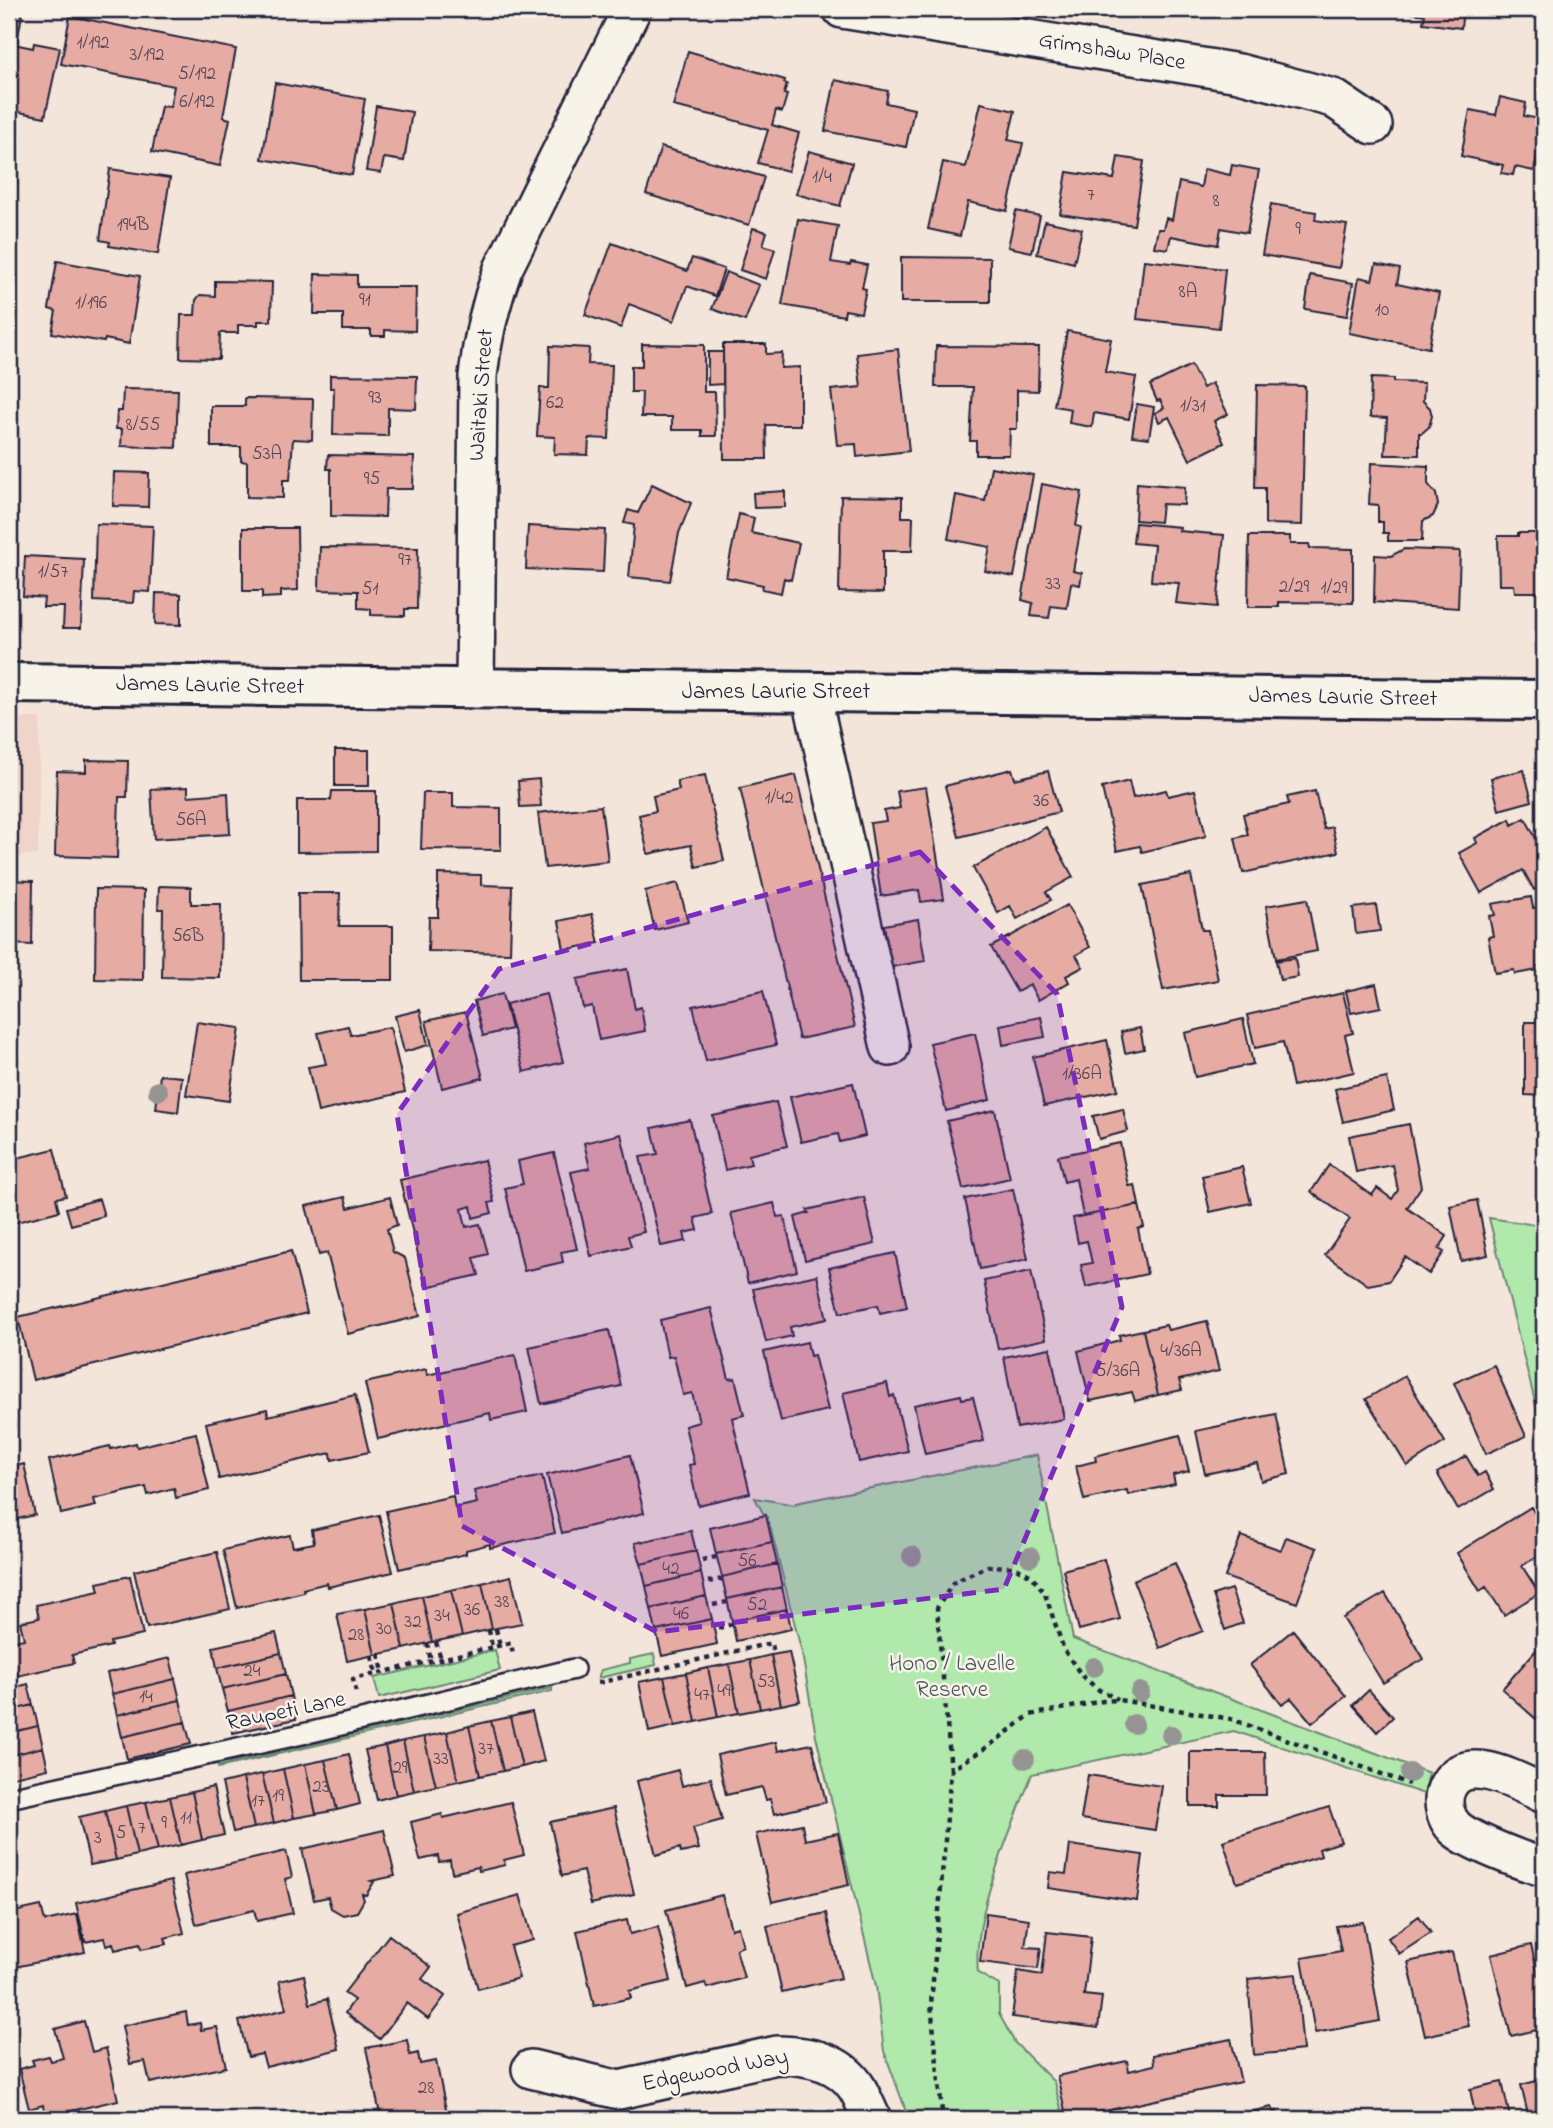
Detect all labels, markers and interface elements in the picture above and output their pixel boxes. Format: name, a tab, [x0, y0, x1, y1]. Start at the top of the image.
street label: Grimshaw Place	[1036, 24, 1188, 80]
house number: 1/192	[76, 30, 110, 57]
house number: 3/192	[130, 42, 164, 69]
house number: 5/192	[178, 61, 216, 88]
house number: 6/192	[179, 89, 215, 116]
house number: 1/4	[812, 164, 832, 191]
house number: 7	[1087, 182, 1095, 209]
house number: 8	[1212, 188, 1220, 215]
house number: 194B	[117, 212, 149, 239]
house number: 9	[1295, 216, 1301, 243]
house number: 8A	[1179, 279, 1197, 306]
house number: 91	[359, 287, 371, 314]
house number: 1/196	[75, 290, 107, 317]
house number: 10	[1375, 297, 1389, 324]
street label: Waitaki Street	[461, 328, 503, 462]
house number: 93	[368, 385, 382, 412]
house number: 62	[546, 390, 564, 417]
house number: 1/31	[1180, 393, 1206, 420]
house number: 8/55	[126, 412, 161, 439]
house number: 53A	[252, 441, 282, 468]
house number: 95	[364, 466, 380, 493]
house number: 97	[398, 547, 412, 574]
house number: 1/57	[38, 559, 68, 586]
house number: 33	[1045, 571, 1061, 598]
house number: 2/29	[1279, 574, 1310, 601]
house number: 1/29	[1320, 575, 1348, 602]
house number: 51	[362, 576, 378, 603]
street label: James Laurie Street	[115, 668, 305, 704]
street label: James Laurie Street	[682, 676, 871, 709]
street label: James Laurie Street	[1248, 680, 1438, 716]
house number: 1/42	[764, 785, 794, 812]
house number: 36	[1033, 788, 1049, 815]
house number: 56A	[176, 807, 206, 834]
house number: 56B	[172, 923, 204, 950]
house number: 1/36A	[1062, 1061, 1102, 1088]
house number: 4/36A	[1160, 1338, 1202, 1365]
house number: 5/36A	[1096, 1358, 1140, 1385]
house number: 56	[737, 1548, 757, 1575]
house number: 42	[662, 1556, 680, 1583]
house number: 38	[495, 1589, 509, 1616]
house number: 52	[747, 1592, 767, 1619]
house number: 36	[464, 1597, 480, 1624]
house number: 46	[673, 1601, 689, 1628]
house number: 34	[434, 1603, 450, 1630]
house number: 32	[404, 1609, 422, 1636]
house number: 30	[376, 1616, 392, 1643]
house number: 28	[348, 1622, 364, 1649]
park label: Hono / Lavelle Reserve	[889, 1648, 1016, 1707]
house number: 24	[243, 1658, 261, 1685]
house number: 53	[757, 1669, 776, 1696]
house number: 49	[717, 1678, 731, 1705]
house number: 47	[694, 1682, 710, 1709]
street label: Raupeti Lane	[223, 1683, 349, 1741]
house number: 14	[139, 1684, 153, 1711]
house number: 37	[478, 1736, 494, 1763]
house number: 33	[433, 1746, 449, 1773]
house number: 29	[392, 1755, 408, 1782]
house number: 23	[312, 1774, 330, 1801]
house number: 19	[272, 1783, 284, 1810]
house number: 17	[251, 1788, 265, 1815]
house number: 11	[180, 1805, 192, 1832]
house number: 9	[161, 1810, 167, 1837]
house number: 7	[138, 1815, 146, 1842]
house number: 5	[116, 1820, 127, 1847]
house number: 3	[94, 1825, 102, 1852]
street label: Edgewood Way	[639, 2041, 791, 2103]
house number: 28	[418, 2075, 434, 2102]

